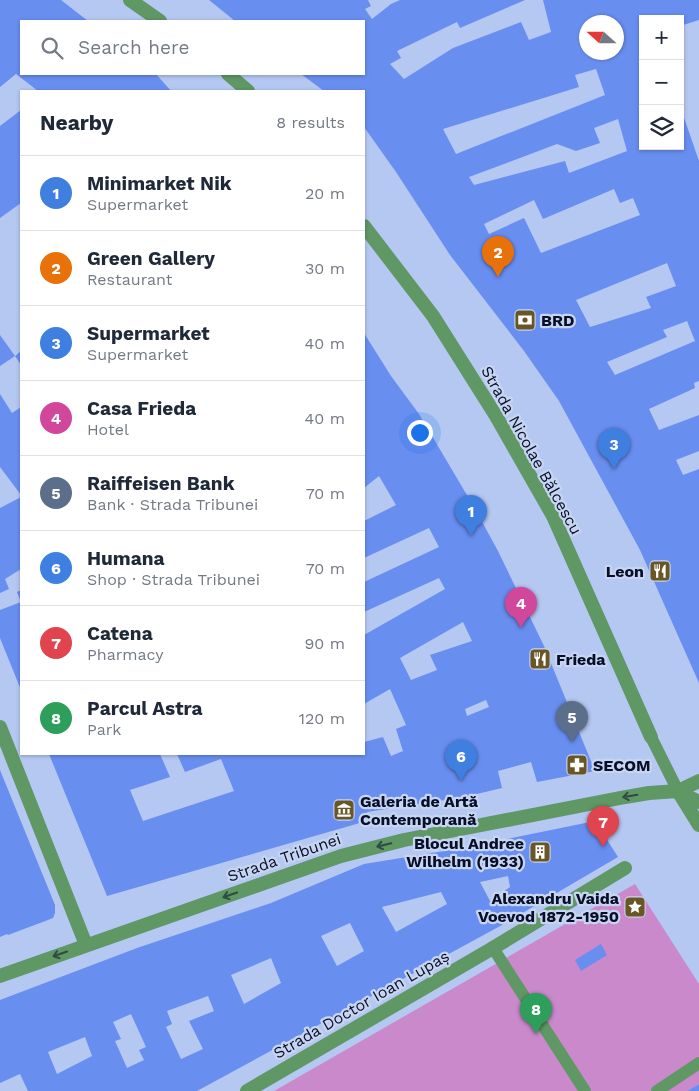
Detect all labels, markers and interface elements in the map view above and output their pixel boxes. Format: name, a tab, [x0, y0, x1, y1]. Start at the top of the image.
north arrow	[579, 15, 624, 60]
map controls	[639, 15, 684, 150]
button: +	[639, 15, 684, 60]
search box	[20, 20, 365, 75]
icon: search	[38, 34, 66, 62]
text: Search here	[78, 36, 189, 59]
button: −	[639, 60, 684, 105]
button: layers	[639, 105, 684, 150]
text: Nearby	[40, 110, 113, 135]
text: 8 results	[276, 113, 345, 132]
text: Minimarket Nik	[87, 172, 232, 195]
text: 1	[53, 184, 59, 203]
text: 20 m	[305, 184, 345, 203]
text: Supermarket	[87, 195, 188, 214]
pin: 2	[482, 236, 514, 277]
text: Green Gallery	[87, 247, 215, 270]
text: 2	[51, 259, 61, 278]
text: 30 m	[305, 259, 345, 278]
text: Restaurant	[87, 270, 173, 289]
bank icon: BRD	[513, 308, 537, 332]
place label: BRD	[541, 311, 574, 330]
text: Supermarket	[87, 322, 210, 345]
text: 3	[51, 334, 61, 353]
text: 40 m	[305, 334, 345, 353]
text: Supermarket	[87, 345, 188, 364]
street label: Strada Nicolae Bălcescu	[477, 363, 586, 538]
text: Casa Frieda	[87, 397, 196, 420]
text: 4	[51, 409, 61, 428]
text: 40 m	[305, 409, 345, 428]
text: Hotel	[87, 420, 129, 439]
your location	[407, 420, 433, 446]
pin: 3	[598, 428, 630, 469]
text: Raiffeisen Bank	[87, 472, 234, 495]
text: 5	[51, 484, 61, 503]
text: 70 m	[306, 484, 345, 503]
text: Bank · Strada Tribunei	[87, 495, 258, 514]
pin: 1	[455, 495, 487, 536]
text: Humana	[87, 547, 164, 570]
text: 6	[51, 559, 61, 578]
text: 70 m	[306, 559, 345, 578]
restaurant icon: Leon	[648, 559, 672, 583]
place label: Leon	[606, 562, 644, 581]
text: Shop · Strada Tribunei	[87, 570, 260, 589]
pin: 4	[505, 587, 537, 628]
text: Catena	[87, 622, 153, 645]
text: 7	[51, 634, 61, 653]
text: 90 m	[304, 634, 345, 653]
text: Pharmacy	[87, 645, 163, 664]
restaurant icon: Frieda	[528, 647, 552, 671]
place label: Frieda	[556, 650, 606, 669]
text: Parcul Astra	[87, 697, 203, 720]
pin: 5	[556, 701, 588, 742]
text: 8	[51, 709, 61, 728]
text: 120 m	[299, 709, 345, 728]
text: Park	[87, 720, 121, 739]
pin: 6	[445, 740, 477, 781]
pharmacy icon: SECOM	[565, 753, 589, 777]
place label: SECOM	[593, 756, 651, 775]
place label: Galeria de Artă Contemporană	[360, 792, 479, 829]
one-way arrow	[622, 792, 638, 802]
museum icon: Galeria de Artă Contemporană	[332, 798, 356, 822]
pin: 7	[587, 806, 619, 847]
street label: Strada Tribunei	[225, 829, 343, 886]
place label: Blocul Andree Wilhelm (1933)	[406, 834, 524, 871]
one-way arrow	[377, 840, 393, 850]
building icon: Blocul Andree Wilhelm (1933)	[528, 840, 552, 864]
place label: Alexandru Vaida Voevod 1872-1950	[478, 889, 620, 926]
one-way arrow	[222, 890, 238, 900]
place icon: Alexandru Vaida Voevod 1872-1950	[623, 895, 647, 919]
street label: Strada Doctor Ioan Lupaș	[270, 946, 453, 1063]
one-way arrow	[53, 950, 68, 959]
pin: 8	[520, 993, 552, 1034]

